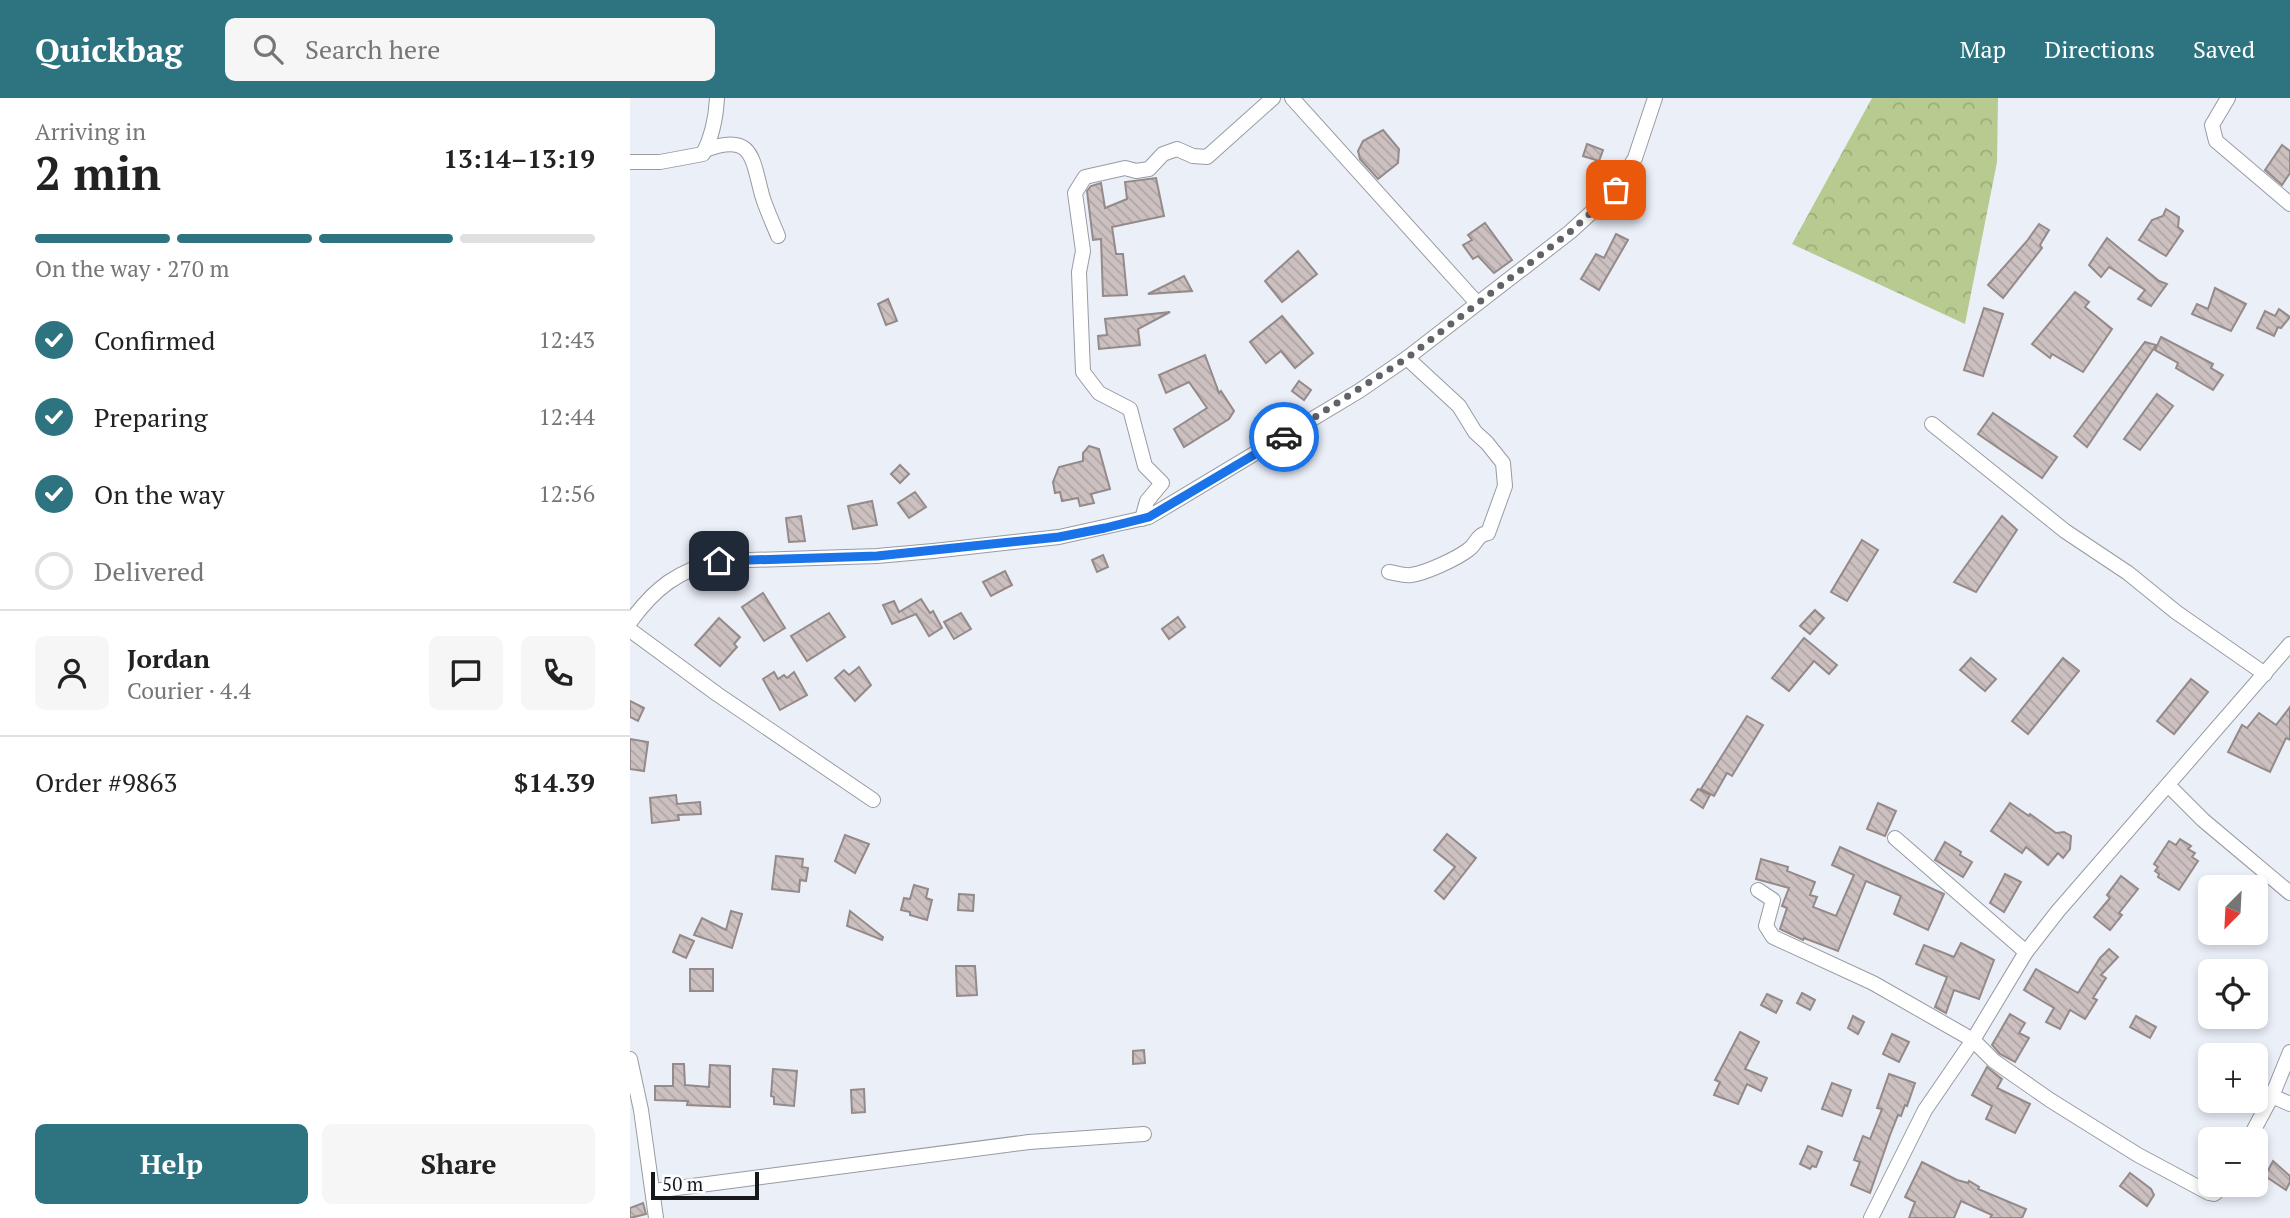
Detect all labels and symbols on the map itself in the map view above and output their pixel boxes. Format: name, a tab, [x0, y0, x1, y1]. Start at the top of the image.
pin	[1586, 160, 1646, 220]
courier	[1249, 402, 1319, 472]
pin	[689, 531, 749, 591]
north arrow	[2198, 875, 2268, 945]
scale bar	[651, 1169, 760, 1201]

